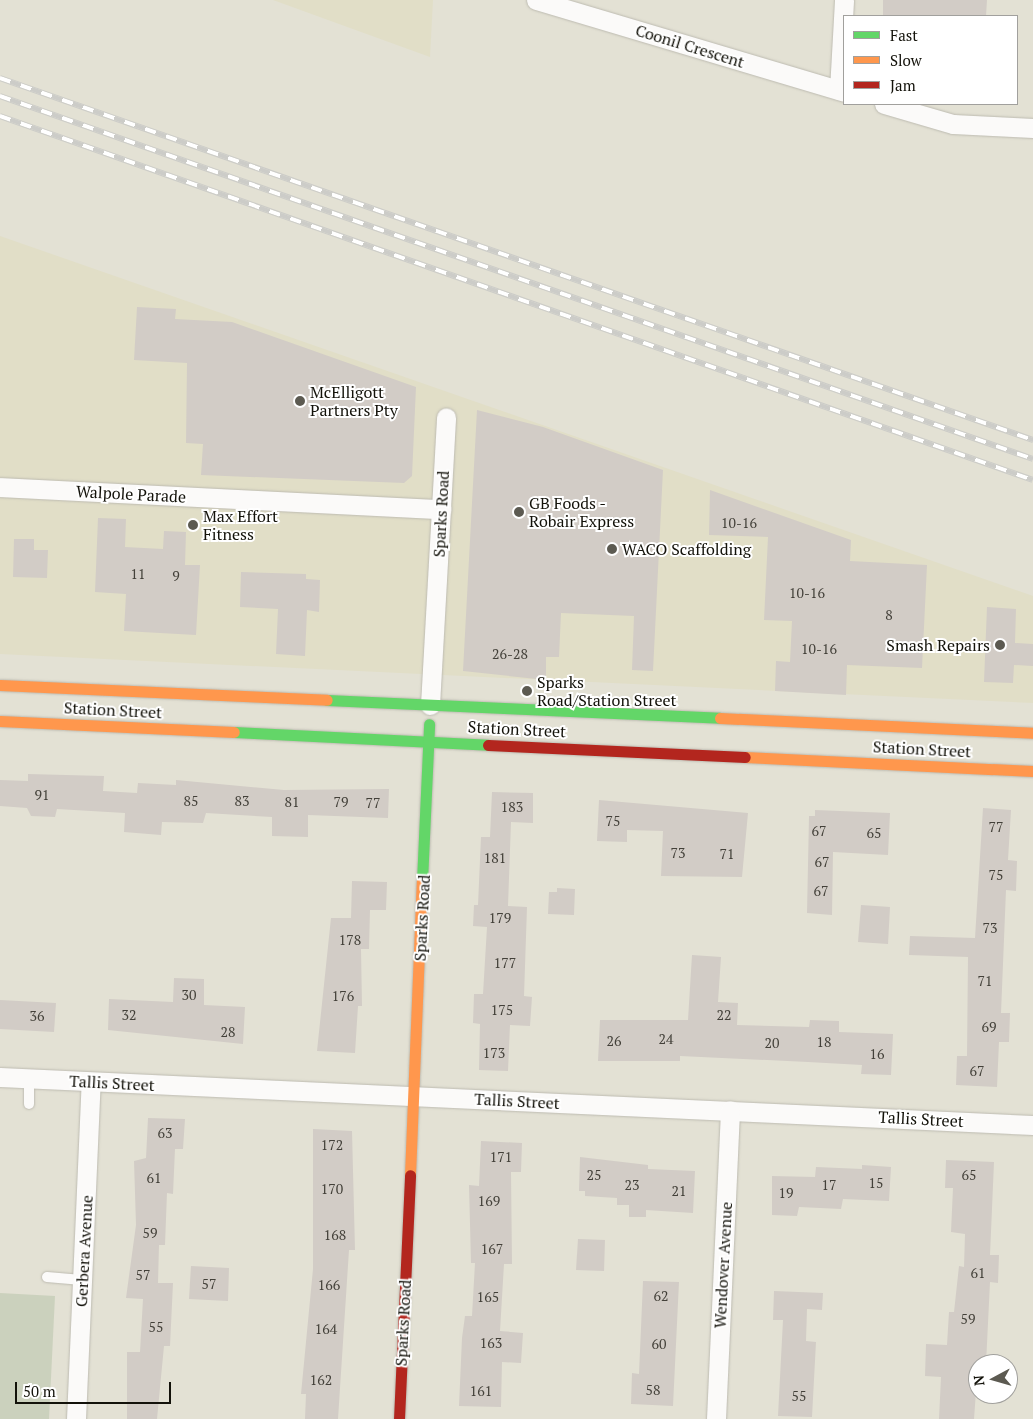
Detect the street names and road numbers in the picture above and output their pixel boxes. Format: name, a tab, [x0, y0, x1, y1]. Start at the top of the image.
street label: Coonil Crescent	[633, 20, 747, 72]
street label: Sparks Road	[429, 470, 453, 558]
street label: Walpole Parade	[75, 482, 187, 506]
street label: Station Street	[63, 698, 163, 722]
street label: Station Street	[467, 717, 567, 741]
street label: Station Street	[872, 737, 972, 761]
street label: Sparks Road	[410, 874, 434, 962]
street label: Tallis Street	[69, 1071, 155, 1095]
street label: Tallis Street	[474, 1089, 560, 1113]
street label: Tallis Street	[878, 1107, 964, 1131]
street label: Gerbera Avenue	[71, 1194, 97, 1308]
street label: Wendover Avenue	[710, 1201, 736, 1329]
street label: Sparks Road	[391, 1279, 415, 1367]

